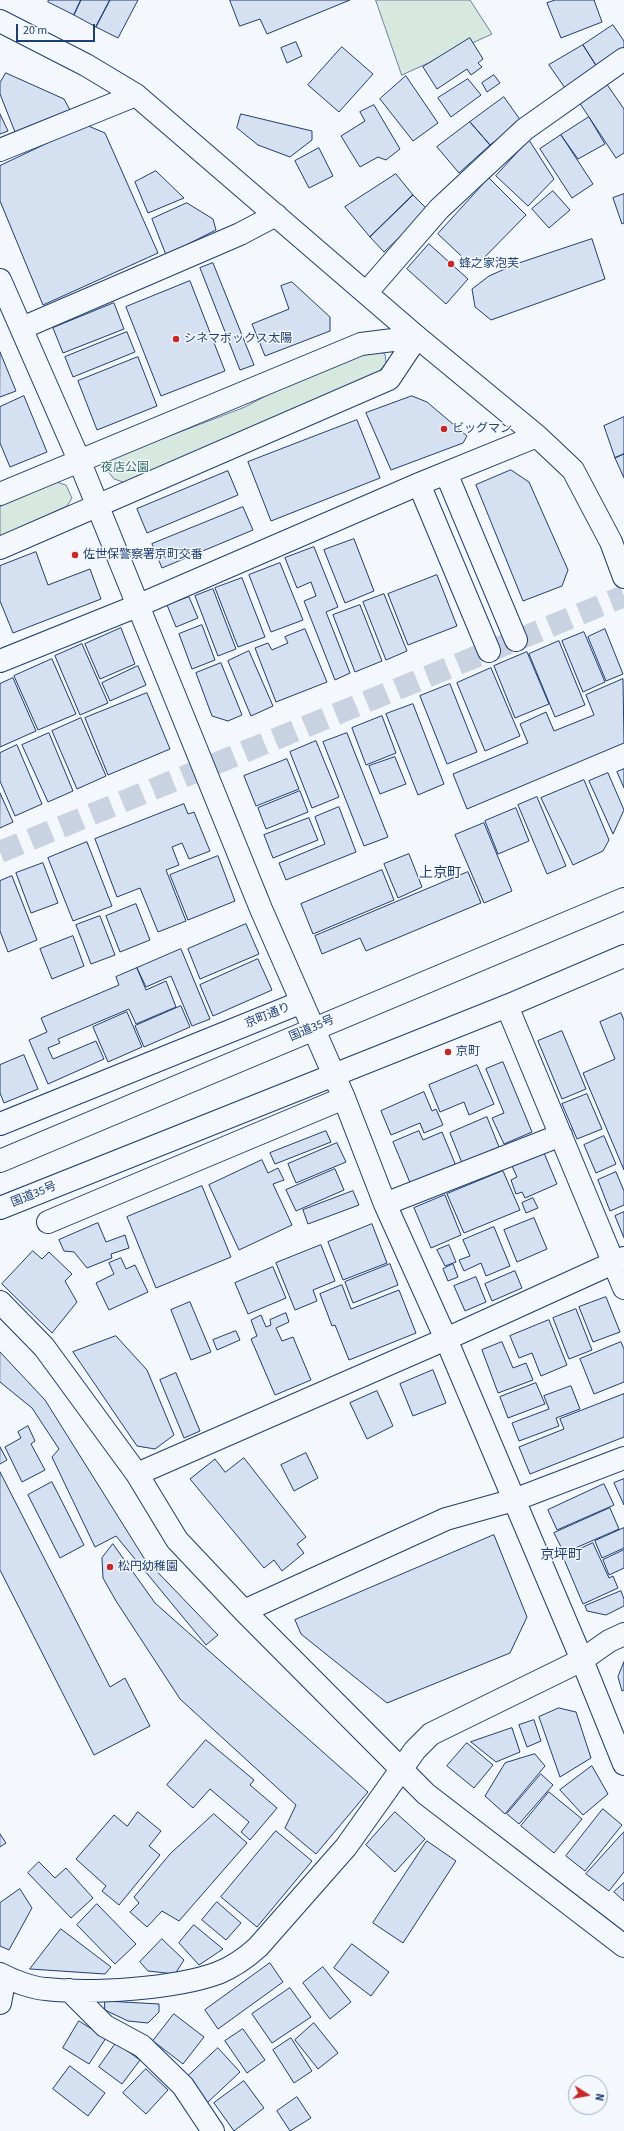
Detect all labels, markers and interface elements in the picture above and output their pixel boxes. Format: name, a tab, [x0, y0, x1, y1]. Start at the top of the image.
scale bar	[18, 16, 97, 42]
text: 20 m	[23, 22, 47, 39]
place label: 蜂之家泡芙	[459, 257, 519, 271]
marker: 蜂之家泡芙	[446, 259, 456, 269]
place label: シネマボックス太陽	[184, 332, 292, 346]
marker: シネマボックス太陽	[171, 334, 181, 344]
place label: ビッグマン	[452, 422, 512, 436]
marker: ビッグマン	[439, 424, 449, 434]
park label: 夜店公園	[101, 461, 149, 475]
place label: 佐世保警察署京町交番	[83, 548, 203, 562]
marker: 佐世保警察署京町交番	[70, 550, 80, 560]
district label: 上京町	[419, 866, 461, 882]
street label: 京町通り	[243, 1000, 293, 1032]
street label: 国道35号	[287, 1013, 337, 1045]
place label: 京町	[456, 1045, 480, 1059]
marker: 京町	[443, 1047, 453, 1057]
street label: 国道35号	[9, 1179, 59, 1211]
district label: 京坪町	[540, 1548, 582, 1564]
place label: 松円幼稚園	[118, 1560, 178, 1574]
marker: 松円幼稚園	[105, 1562, 115, 1572]
north arrow	[568, 2075, 608, 2115]
text: N	[591, 2092, 607, 2102]

